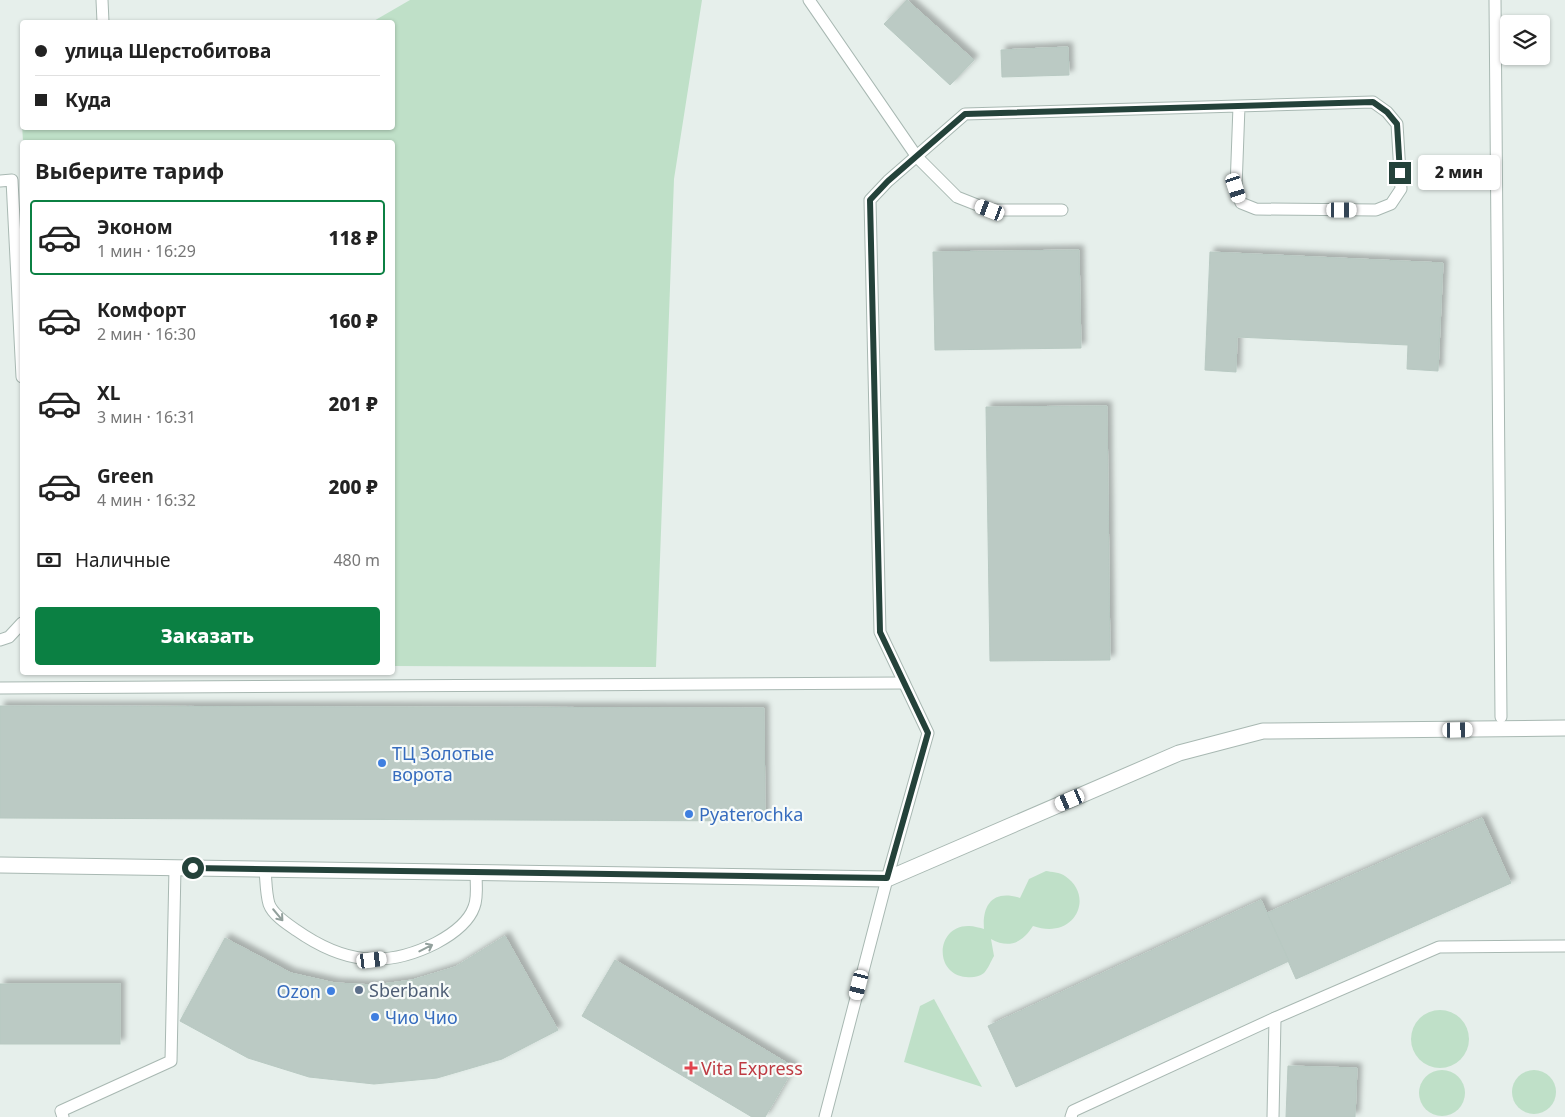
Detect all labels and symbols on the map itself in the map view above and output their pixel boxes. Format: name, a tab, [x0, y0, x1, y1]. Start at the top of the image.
callout: 2 мин	[1418, 156, 1500, 190]
route end	[1389, 162, 1411, 184]
car	[1224, 171, 1247, 205]
car	[973, 198, 1006, 222]
car	[1327, 203, 1357, 218]
car	[1442, 722, 1473, 738]
place label: ТЦ Золотые ворота	[392, 741, 494, 786]
marker: ТЦ Золотые ворота	[376, 757, 388, 769]
car	[1053, 787, 1086, 813]
place label: Pyaterochka	[699, 802, 803, 826]
marker: Pyaterochka	[683, 808, 695, 820]
route start	[182, 857, 204, 879]
one-way arrow	[272, 908, 283, 921]
one-way arrow	[418, 943, 433, 952]
car	[356, 951, 387, 969]
car	[848, 969, 869, 1001]
place label: Sberbank	[369, 978, 450, 1002]
place label: Ozon	[276, 979, 321, 1003]
marker: Sberbank	[353, 984, 365, 996]
marker: Ozon	[325, 985, 337, 997]
place label: Чио Чио	[385, 1005, 458, 1029]
marker: Чио Чио	[369, 1011, 381, 1023]
place label: Vita Express	[701, 1056, 803, 1080]
marker: Vita Express	[685, 1062, 697, 1074]

